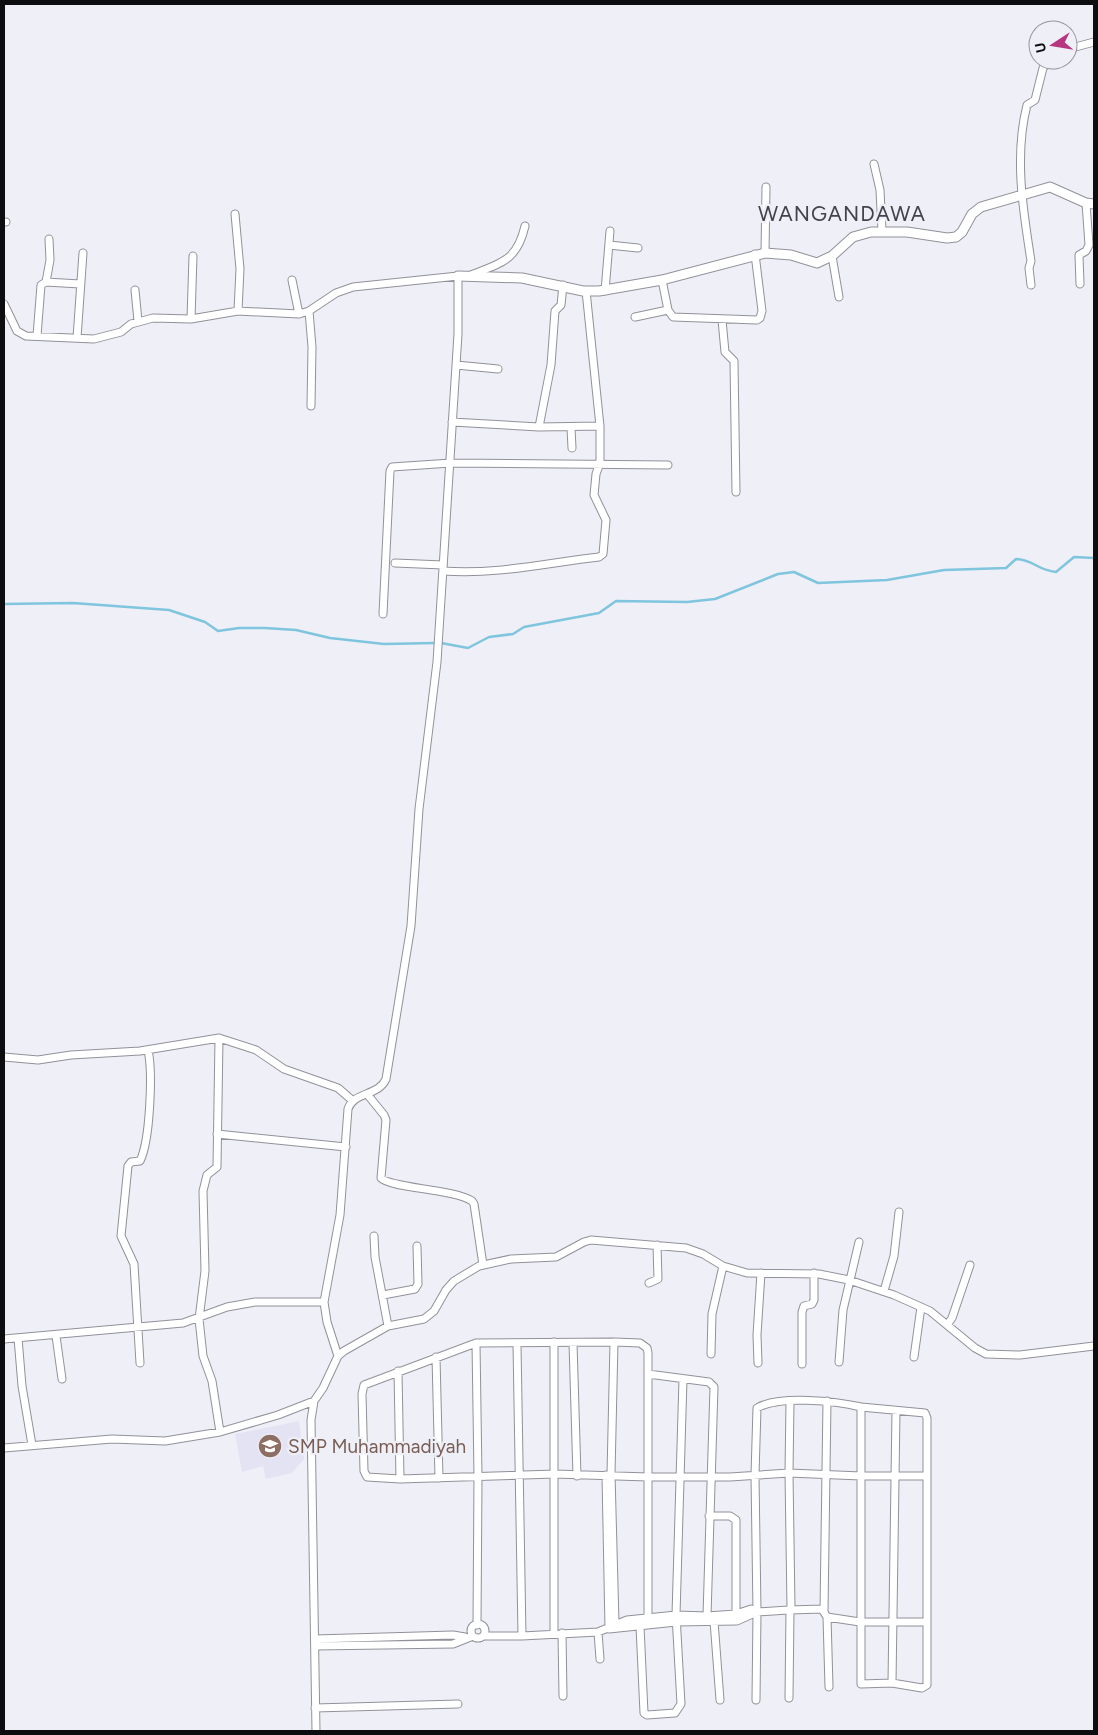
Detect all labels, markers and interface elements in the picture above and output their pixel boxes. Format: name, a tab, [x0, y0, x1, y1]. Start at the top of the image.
north arrow	[1028, 20, 1078, 70]
text: U	[1031, 41, 1050, 54]
district label: WANGANDAWA	[758, 201, 926, 226]
school or university icon: SMP Muhammadiyah	[257, 1433, 283, 1459]
place label: SMP Muhammadiyah	[288, 1435, 466, 1458]

